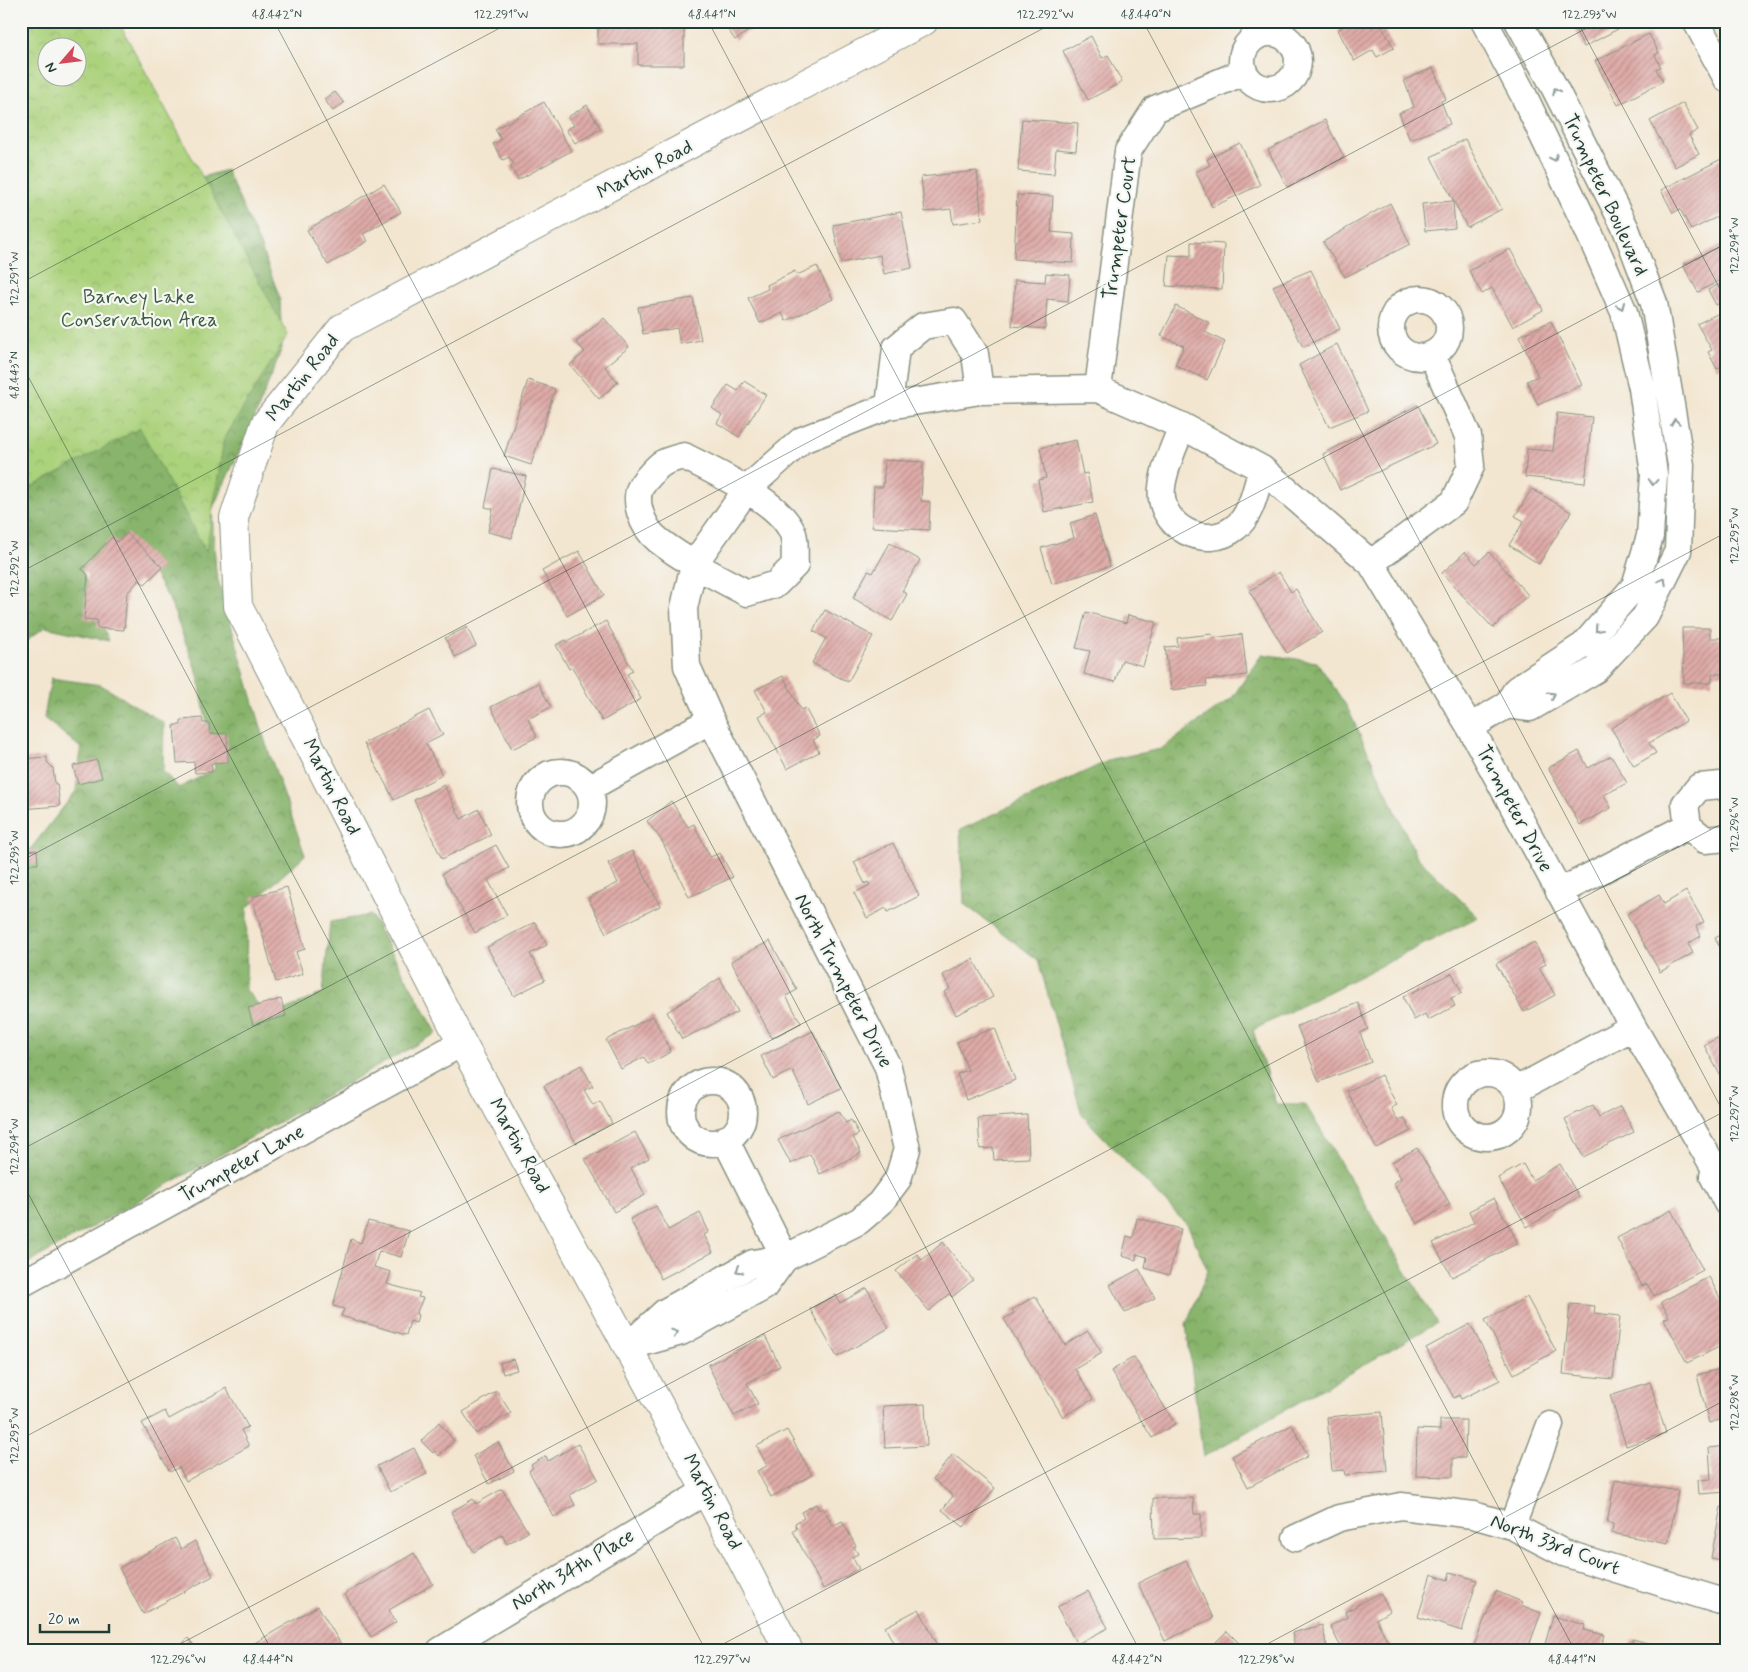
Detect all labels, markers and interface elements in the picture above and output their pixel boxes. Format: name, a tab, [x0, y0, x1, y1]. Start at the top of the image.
text: 48.442°N	[252, 7, 302, 23]
text: 122.291°W	[474, 7, 528, 23]
text: 48.441°N	[688, 7, 736, 23]
text: 122.292°W	[1017, 7, 1074, 23]
text: 48.440°N	[1121, 7, 1171, 23]
text: 122.293°W	[1562, 7, 1616, 23]
north arrow	[38, 38, 88, 88]
text: N	[41, 59, 62, 76]
one-way arrow	[1552, 87, 1562, 96]
street label: Trumpeter Boulevard	[1556, 110, 1654, 280]
street label: Martin Road	[592, 133, 698, 207]
one-way arrow	[1547, 153, 1558, 162]
street label: Trumpeter Court	[1097, 155, 1143, 301]
text: 122.294°W	[1727, 218, 1743, 274]
text: 122.291°W	[7, 252, 23, 306]
park label: Barney Lake Conservation Area	[61, 284, 218, 334]
one-way arrow	[1615, 301, 1625, 310]
street label: Martin Road	[260, 328, 346, 428]
text: 48.443°N	[7, 351, 23, 399]
one-way arrow	[1670, 418, 1681, 426]
one-way arrow	[1648, 479, 1659, 487]
text: 122.295°W	[1727, 508, 1743, 564]
text: 122.292°W	[7, 540, 23, 597]
one-way arrow	[1657, 577, 1667, 586]
one-way arrow	[1595, 623, 1604, 632]
one-way arrow	[1547, 691, 1556, 701]
street label: Martin Road	[295, 734, 367, 840]
street label: Trumpeter Drive	[1469, 741, 1559, 877]
text: 122.296°W	[1727, 797, 1743, 853]
text: 122.293°W	[7, 831, 23, 885]
street label: North Trumpeter Drive	[787, 889, 899, 1073]
text: 122.297°W	[1727, 1086, 1743, 1142]
street label: Martin Road	[482, 1094, 556, 1198]
street label: Trumpeter Lane	[175, 1118, 309, 1210]
text: 122.294°W	[7, 1119, 23, 1175]
one-way arrow	[735, 1264, 744, 1274]
one-way arrow	[670, 1329, 679, 1339]
text: 122.298°W	[1727, 1375, 1743, 1431]
text: 122.295°W	[7, 1408, 23, 1464]
street label: Martin Road	[675, 1449, 749, 1555]
street label: North 33rd Court	[1486, 1508, 1624, 1582]
street label: North 34th Place	[506, 1523, 640, 1617]
scale bar	[40, 1602, 109, 1634]
text: 20 m	[48, 1610, 80, 1630]
text: 122.296°W	[150, 1652, 206, 1668]
text: 48.444°N	[243, 1652, 293, 1668]
text: 122.297°W	[694, 1652, 750, 1668]
text: 48.442°N	[1112, 1652, 1162, 1668]
text: 122.298°W	[1238, 1652, 1294, 1668]
text: 48.441°N	[1548, 1652, 1596, 1668]

